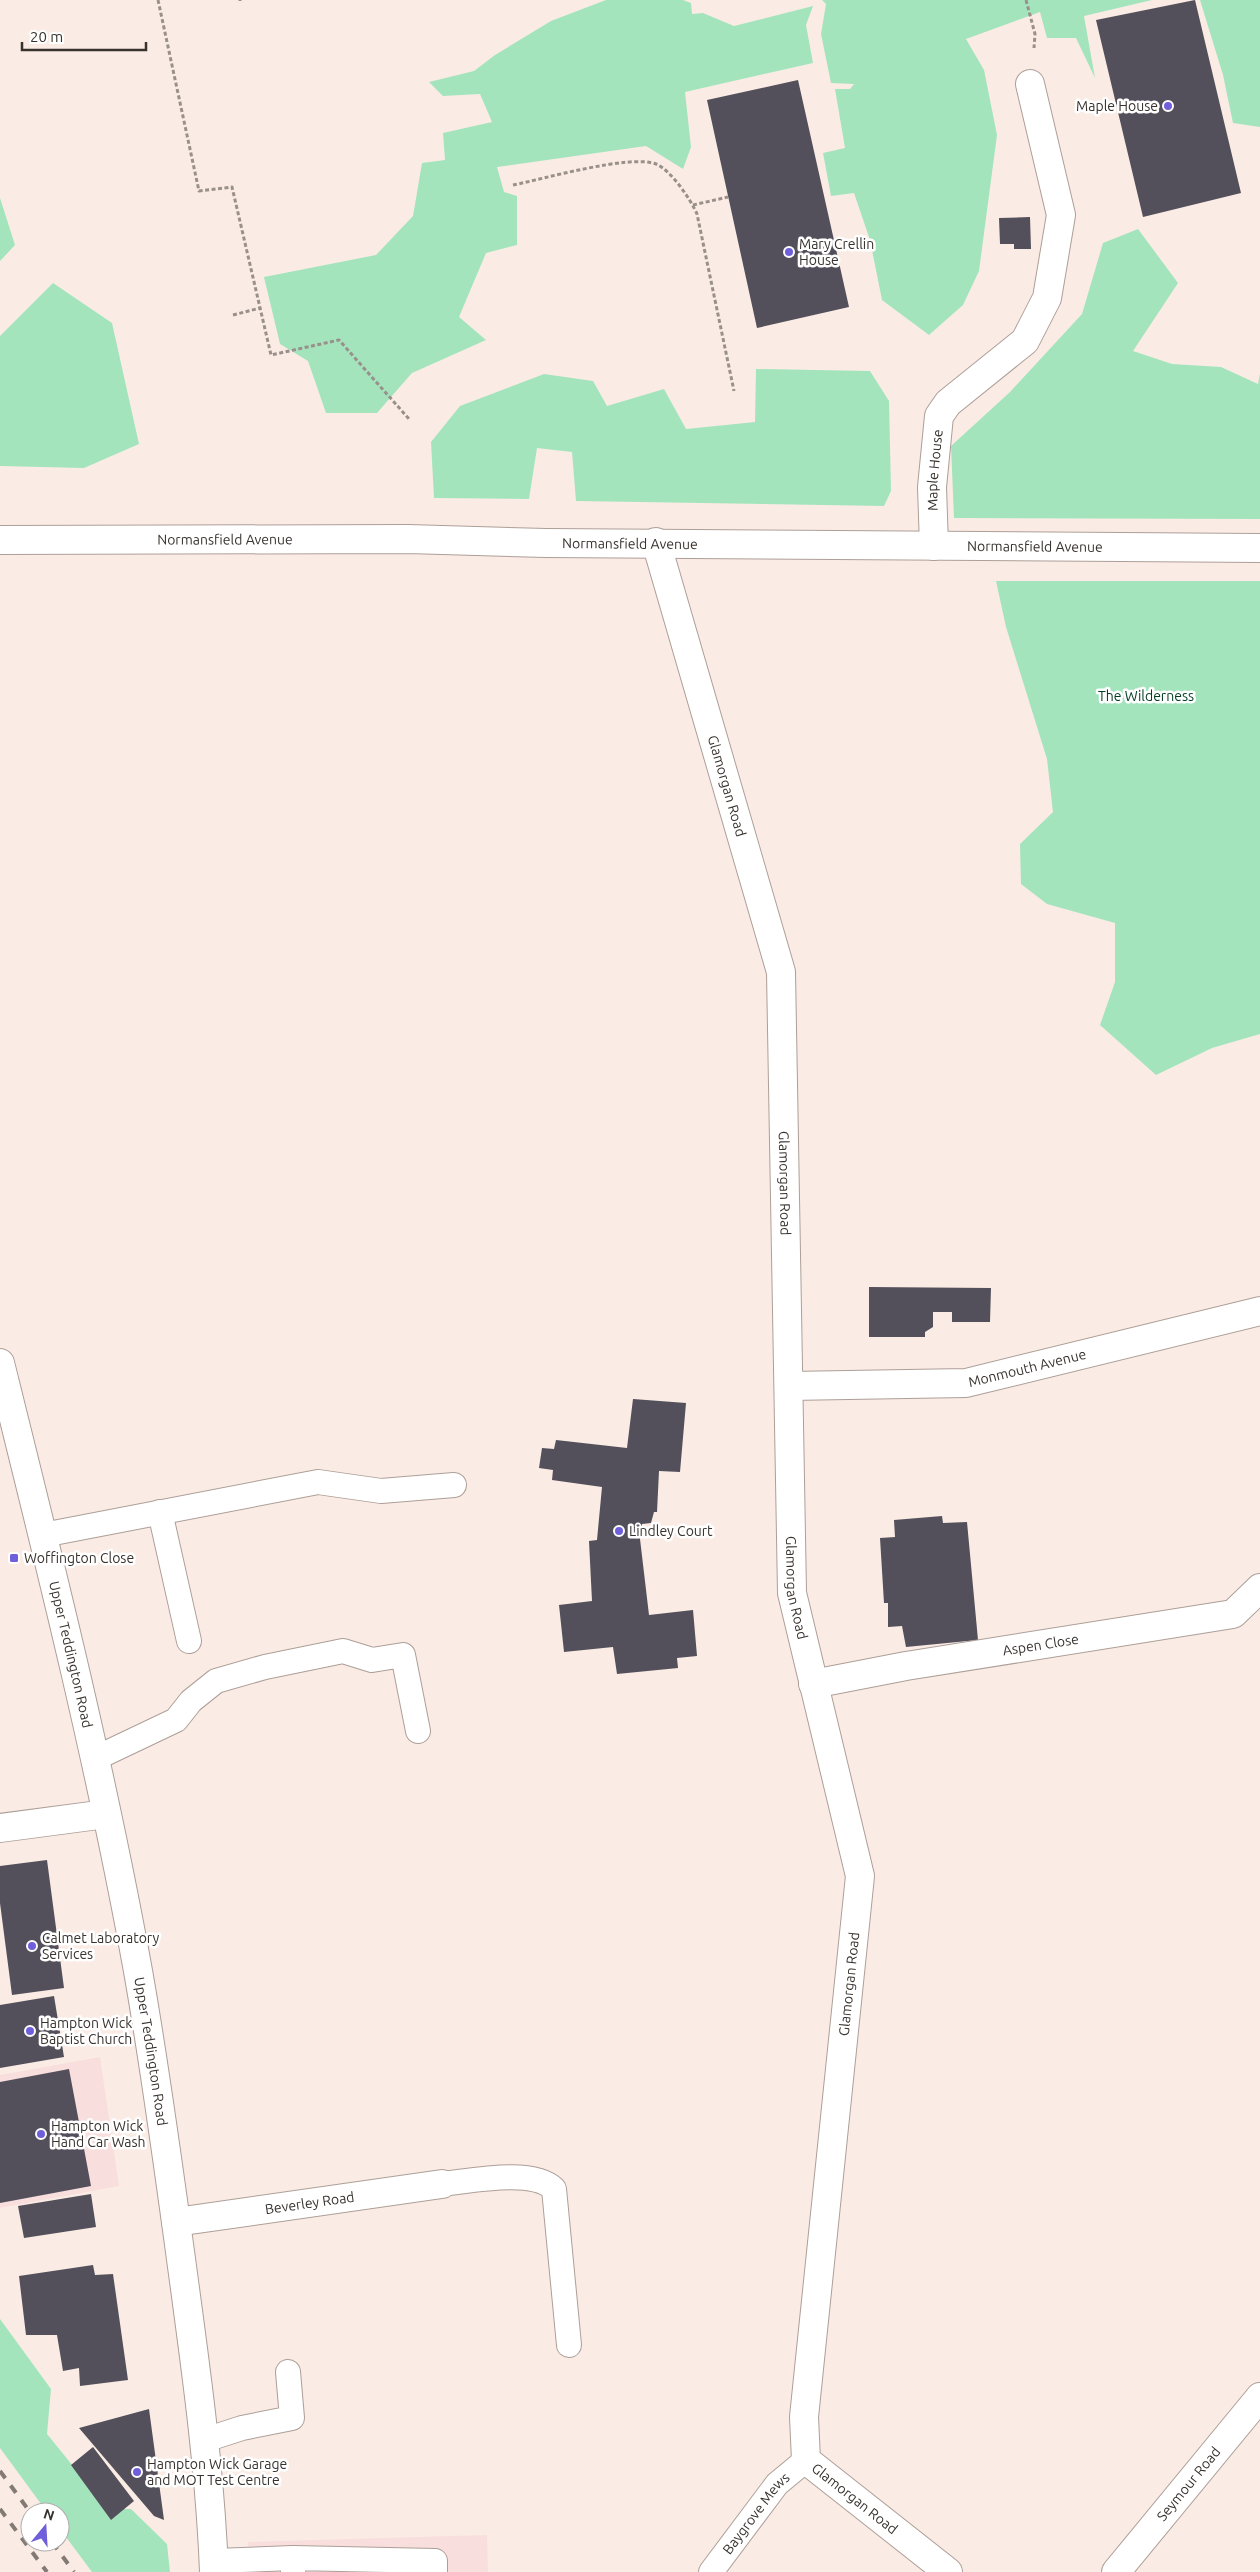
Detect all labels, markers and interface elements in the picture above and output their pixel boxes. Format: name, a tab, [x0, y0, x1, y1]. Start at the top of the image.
scale bar	[22, 20, 146, 52]
text: 20 m	[30, 28, 63, 45]
place label: Maple House	[1076, 98, 1158, 114]
marker: Maple House	[1162, 100, 1174, 112]
place label: Mary Crellin House	[799, 236, 874, 268]
marker: Mary Crellin House	[783, 246, 795, 258]
street label: Maple House	[924, 429, 946, 511]
street label: Normansfield Avenue	[157, 531, 293, 548]
street label: Normansfield Avenue	[562, 535, 698, 552]
street label: Normansfield Avenue	[967, 538, 1103, 555]
park label: The Wilderness	[1098, 688, 1194, 704]
street label: Glamorgan Road	[705, 733, 749, 838]
street label: Glamorgan Road	[776, 1131, 794, 1236]
street label: Monmouth Avenue	[967, 1346, 1088, 1390]
place label: Lindley Court	[629, 1523, 713, 1539]
marker: Lindley Court	[613, 1525, 625, 1537]
street label: Glamorgan Road	[783, 1536, 811, 1641]
place label: Woffington Close	[24, 1550, 134, 1566]
marker: Woffington Close	[8, 1552, 20, 1564]
street label: Upper Teddington Road	[46, 1579, 96, 1729]
street label: Aspen Close	[1001, 1631, 1080, 1659]
place label: Calmet Laboratory Services	[42, 1930, 159, 1962]
street label: Glamorgan Road	[836, 1931, 862, 2037]
marker: Calmet Laboratory Services	[26, 1940, 38, 1952]
street label: Upper Teddington Road	[131, 1976, 170, 2127]
place label: Hampton Wick Baptist Church	[40, 2015, 132, 2047]
marker: Hampton Wick Baptist Church	[24, 2025, 36, 2037]
place label: Hampton Wick Hand Car Wash	[51, 2118, 146, 2150]
marker: Hampton Wick Hand Car Wash	[35, 2128, 47, 2140]
street label: Beverley Road	[264, 2189, 355, 2217]
street label: Seymour Road	[1153, 2444, 1224, 2524]
place label: Hampton Wick Garage and MOT Test Centre	[147, 2456, 287, 2488]
street label: Glamorgan Road	[809, 2460, 901, 2537]
marker: Hampton Wick Garage and MOT Test Centre	[131, 2466, 143, 2478]
street label: Baygrove Mews	[719, 2469, 792, 2557]
north arrow	[20, 2502, 70, 2552]
text: N	[42, 2505, 56, 2524]

